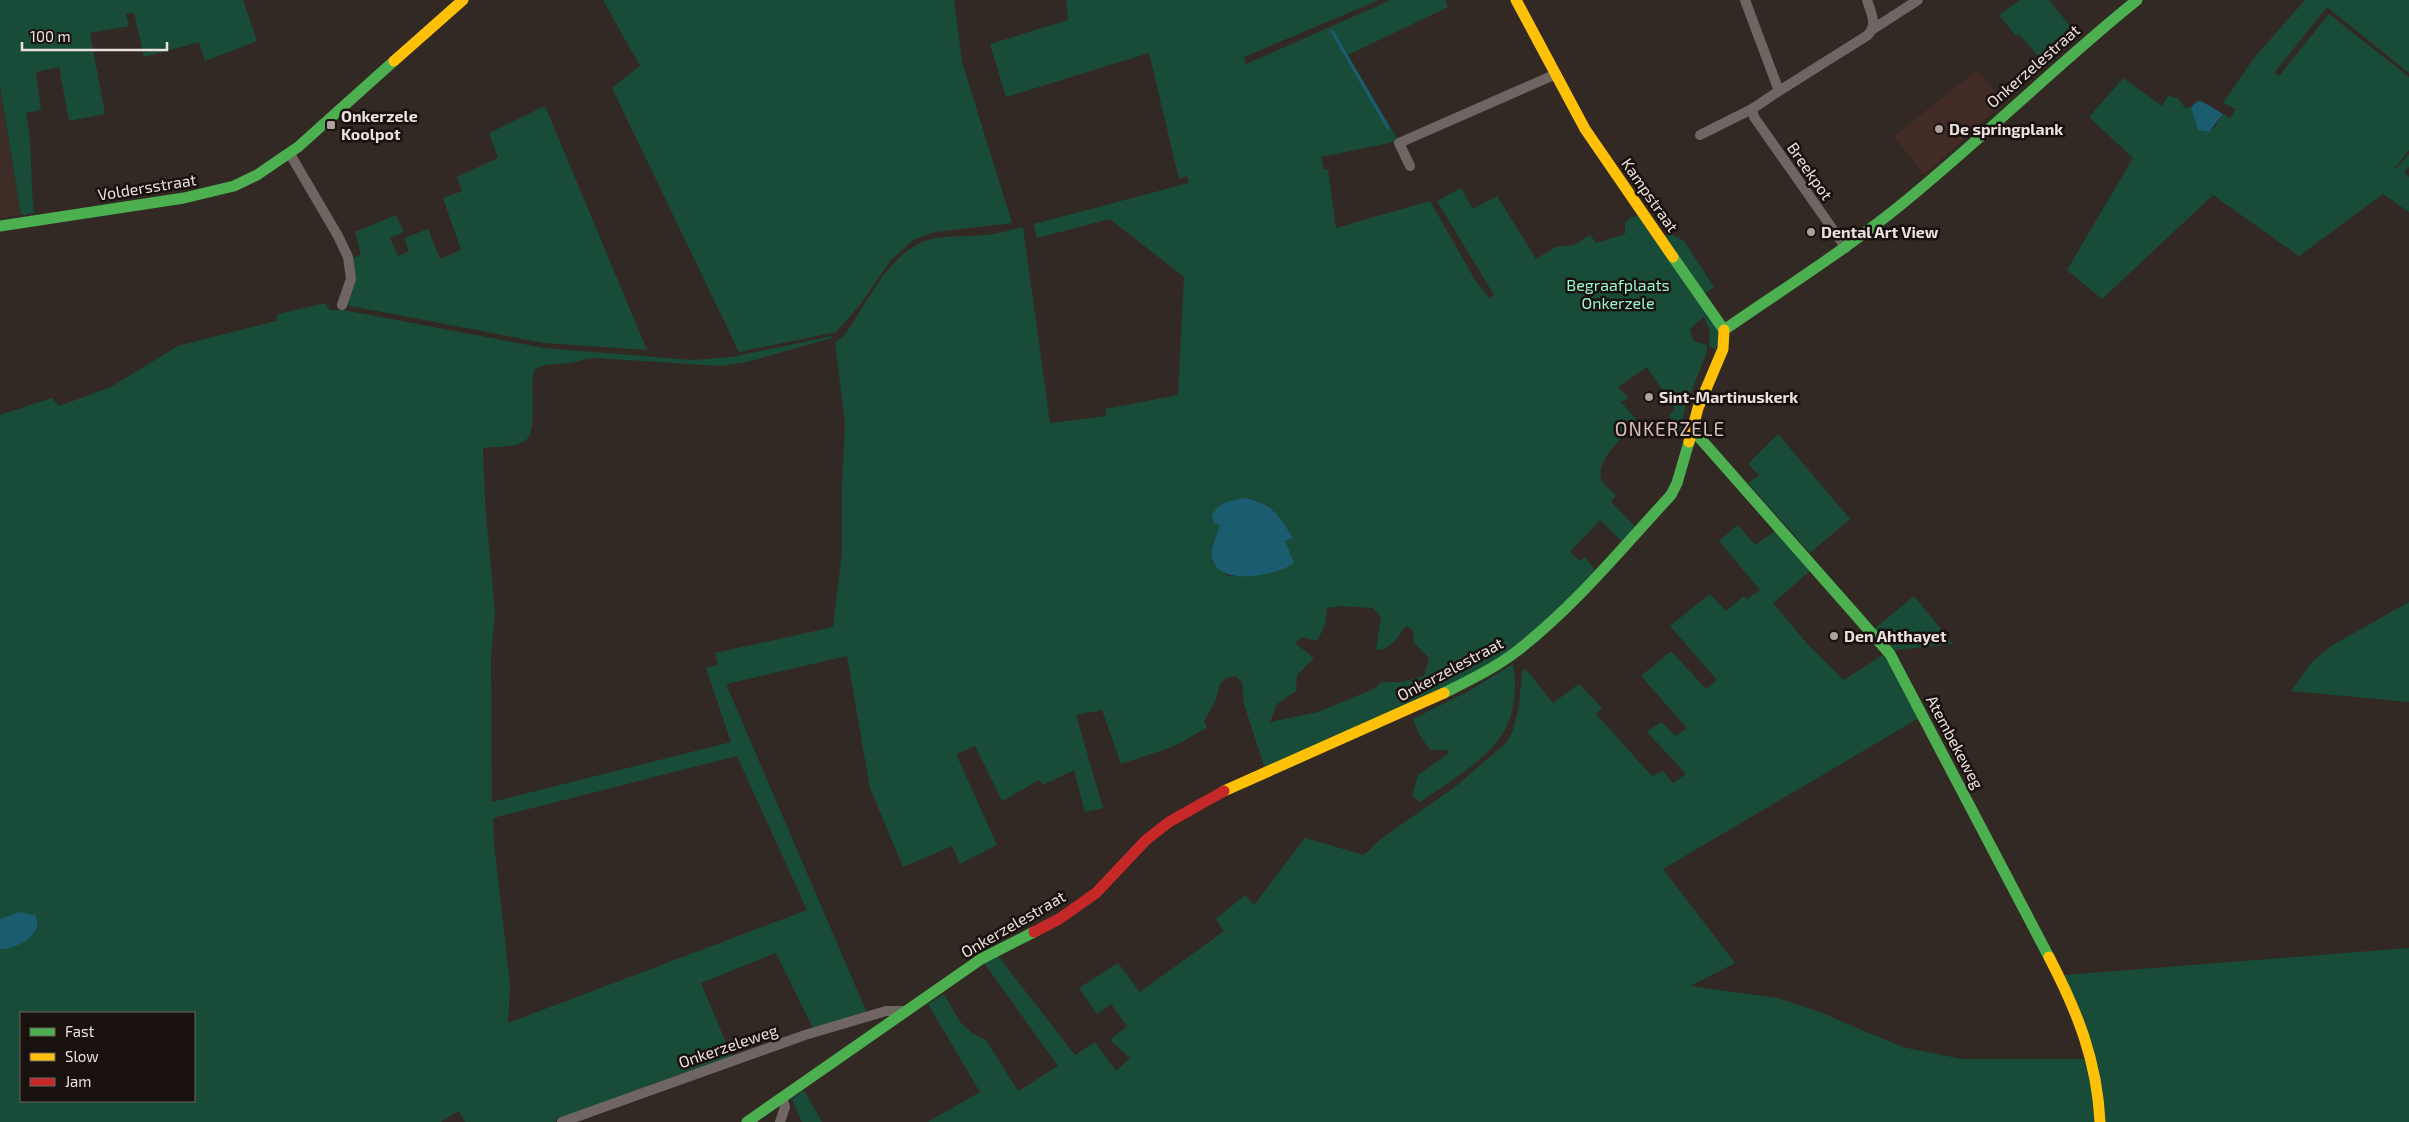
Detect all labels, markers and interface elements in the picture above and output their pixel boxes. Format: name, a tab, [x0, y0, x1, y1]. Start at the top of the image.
scale bar	[22, 20, 168, 52]
street label: Onkerzelestraat	[1982, 20, 2083, 111]
text: 100 m	[30, 27, 71, 45]
place label: Onkerzele Koolpot	[341, 106, 418, 143]
marker: Onkerzele Koolpot	[325, 119, 337, 131]
place label: De springplank	[1949, 119, 2063, 138]
marker: De springplank	[1933, 123, 1945, 135]
street label: Breekpot	[1784, 138, 1837, 203]
street label: Kampstraat	[1618, 154, 1683, 235]
street label: Voldersstraat	[96, 169, 198, 204]
place label: Dental Art View	[1821, 222, 1939, 241]
marker: Dental Art View	[1805, 226, 1817, 238]
park label: Begraafplaats Onkerzele	[1566, 275, 1670, 312]
place label: Sint-Martinuskerk	[1659, 387, 1798, 406]
marker: Sint-Martinuskerk	[1643, 391, 1655, 403]
district label: ONKERZELE	[1615, 417, 1725, 440]
place label: Den Ahthayet	[1844, 626, 1947, 646]
marker: Den Ahthayet	[1828, 630, 1840, 642]
street label: Onkerzelestraat	[1394, 633, 1506, 704]
street label: Atembekeweg	[1923, 692, 1988, 792]
street label: Onkerzelestraat	[957, 886, 1068, 961]
legend	[20, 1012, 195, 1102]
street label: Onkerzeleweg	[676, 1020, 780, 1071]
text: Fast	[65, 1022, 95, 1040]
text: Slow	[65, 1047, 99, 1065]
text: Jam	[65, 1072, 91, 1090]

